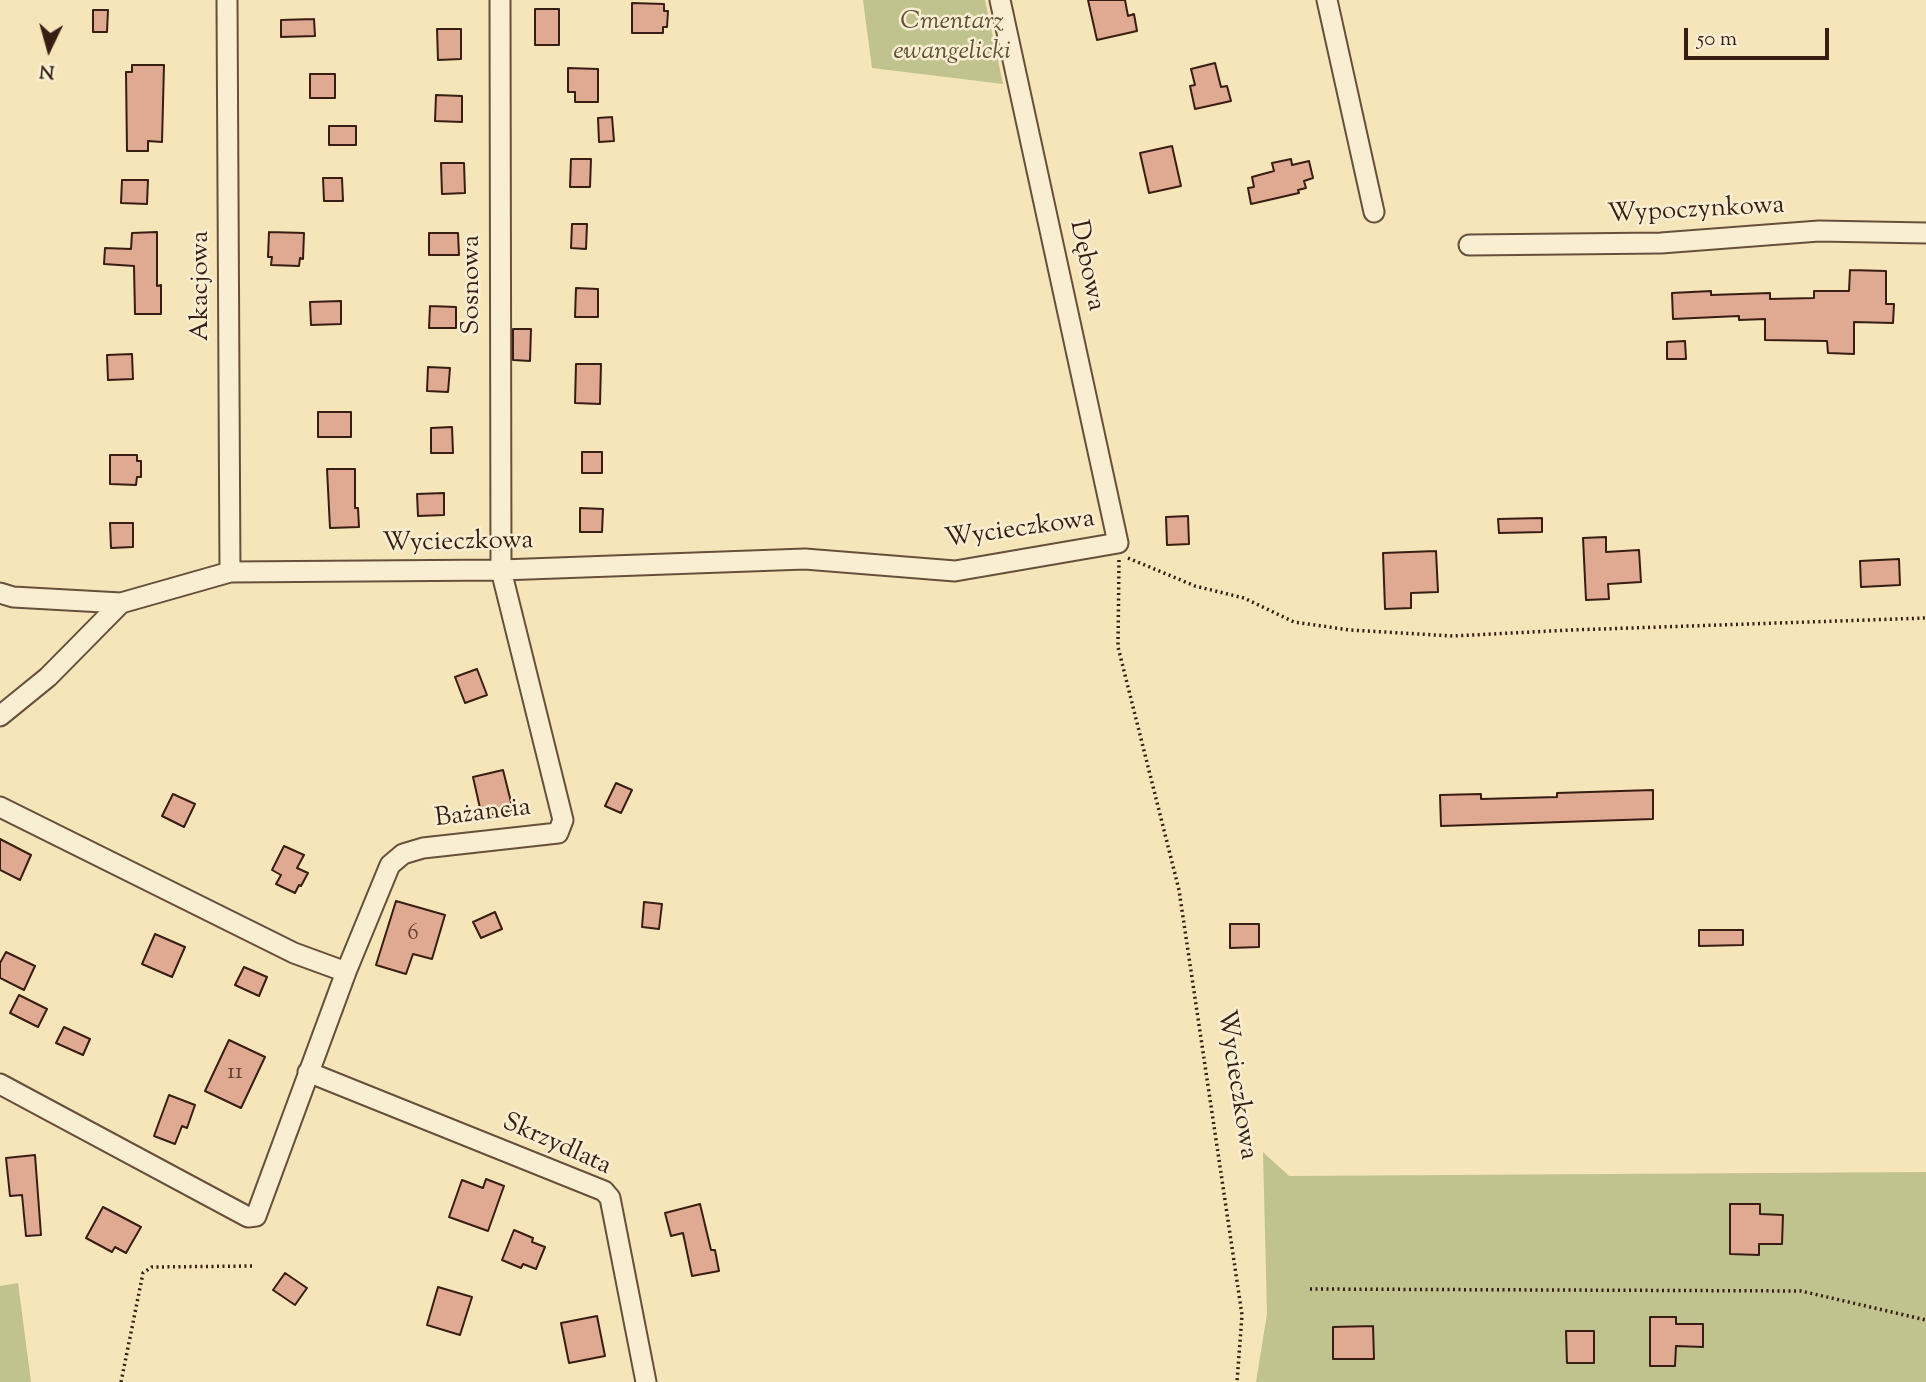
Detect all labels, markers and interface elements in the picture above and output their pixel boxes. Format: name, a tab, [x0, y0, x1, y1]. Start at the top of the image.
park label: Cmentarz ewangelicki	[893, 8, 1011, 70]
north arrow	[14, 14, 84, 84]
scale bar	[1688, 14, 1833, 58]
text: 50 m	[1697, 25, 1737, 55]
text: N	[38, 56, 56, 85]
street label: Wypoczynkowa	[1607, 192, 1785, 232]
street label: Dębowa	[1060, 218, 1110, 314]
street label: Akacjowa	[187, 231, 219, 341]
street label: Sosnowa	[458, 235, 490, 335]
street label: Wycieczkowa	[943, 505, 1097, 557]
street label: Wycieczkowa	[382, 527, 534, 561]
street label: Bażancia	[433, 794, 533, 836]
house number: 6	[407, 921, 419, 949]
street label: Wycieczkowa	[1208, 1008, 1262, 1162]
house number: 11	[227, 1060, 243, 1088]
street label: Skrzydlata	[497, 1108, 615, 1184]

